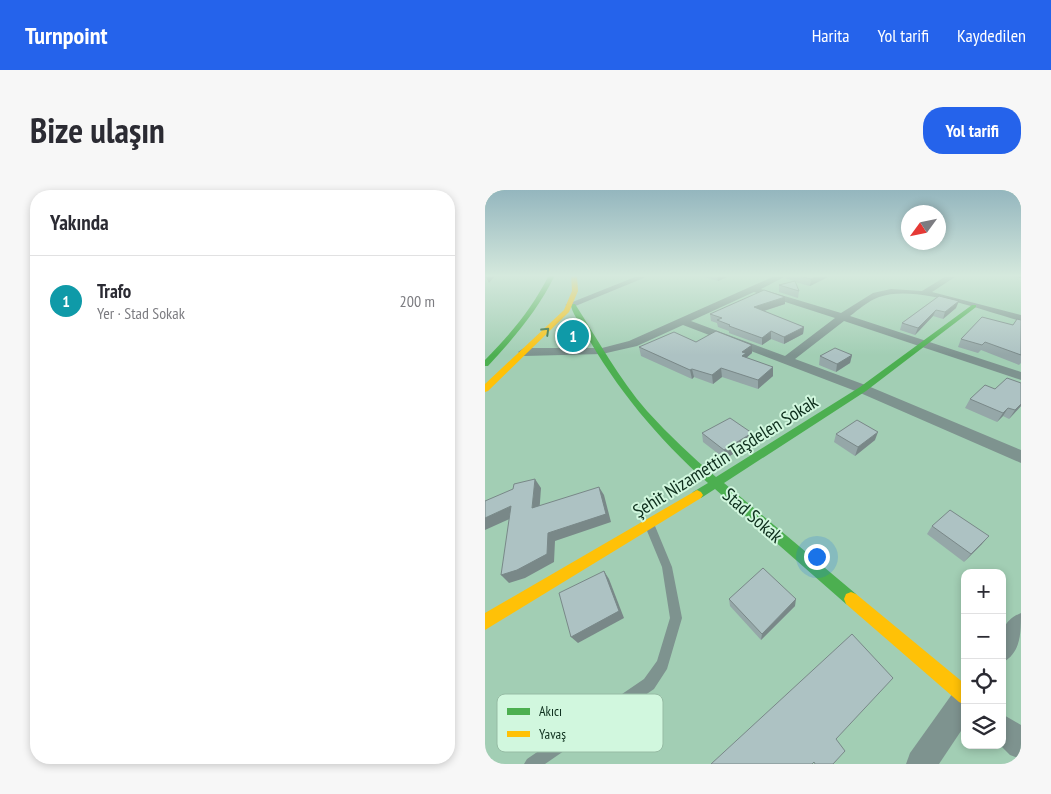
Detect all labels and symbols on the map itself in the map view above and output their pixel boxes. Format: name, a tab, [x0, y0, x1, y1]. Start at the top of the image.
north arrow	[901, 205, 946, 250]
pin: 1	[557, 317, 589, 355]
one-way arrow	[540, 328, 549, 337]
street label: Şehit Nizamettin Taşdelen Sokak	[628, 389, 822, 523]
street label: Stad Sokak	[718, 482, 788, 548]
your location	[804, 544, 830, 570]
legend	[497, 694, 663, 752]
text: Akıcı	[539, 702, 562, 720]
text: Yavaş	[539, 725, 566, 743]

